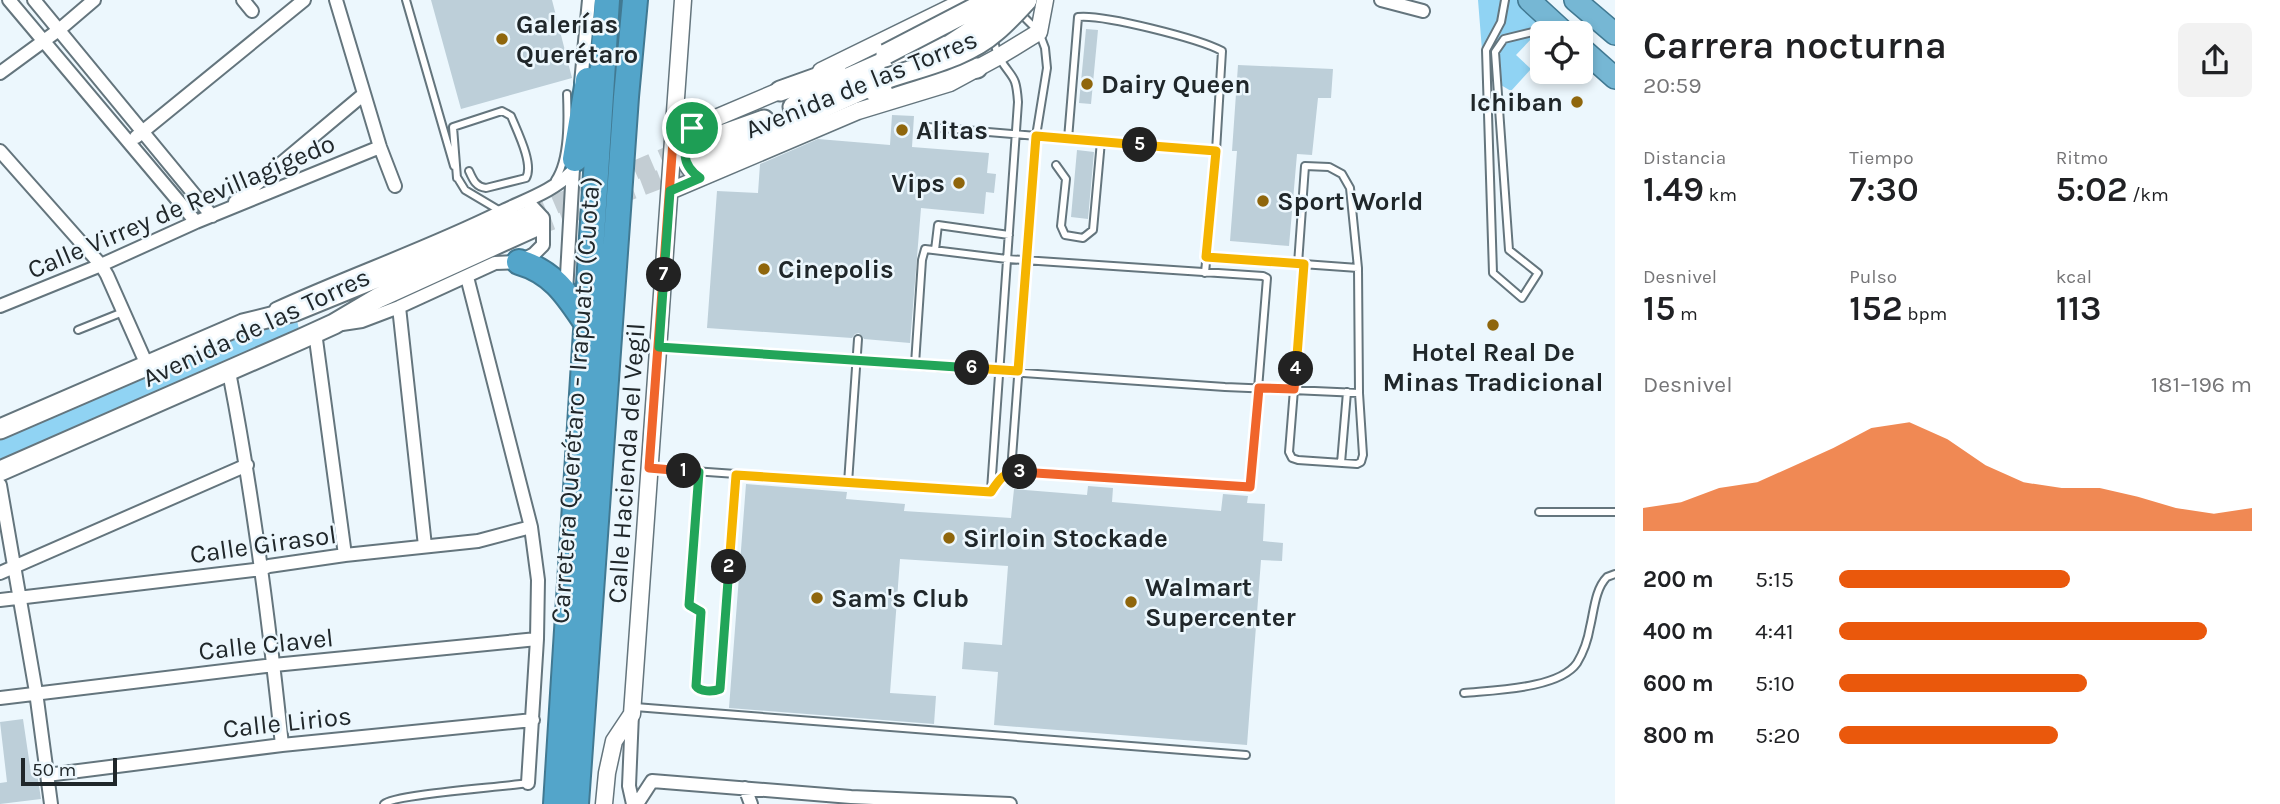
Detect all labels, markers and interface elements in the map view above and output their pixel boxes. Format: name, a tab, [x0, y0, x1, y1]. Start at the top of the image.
place label: Galerías Querétaro	[516, 9, 638, 70]
map controls	[1530, 21, 1593, 84]
button: locate	[1530, 21, 1593, 84]
text: Carrera nocturna	[1643, 23, 1947, 68]
button: share	[2178, 23, 2252, 97]
street label: Avenida de las Torres	[741, 24, 982, 145]
marker: Galerías Querétaro	[494, 31, 510, 47]
place label: Dairy Queen	[1101, 69, 1250, 100]
text: 20:59	[1643, 72, 1702, 99]
marker: Dairy Queen	[1079, 76, 1095, 92]
place label: Ichiban	[1469, 87, 1563, 118]
marker: Ichiban	[1569, 94, 1585, 110]
pin	[662, 98, 722, 158]
icon: arrive	[673, 109, 711, 147]
place label: Alitas	[916, 115, 988, 146]
marker: Alitas	[894, 122, 910, 138]
street label: Calle Virrey de Revillagigedo	[23, 128, 340, 285]
pin: 5	[1122, 128, 1158, 162]
text: 5	[1134, 133, 1145, 155]
text: Distancia	[1643, 147, 1726, 169]
text: Tiempo	[1849, 147, 1914, 169]
text: Ritmo	[2056, 147, 2108, 169]
place label: Vips	[891, 168, 945, 199]
text: 1.49	[1643, 169, 1704, 210]
text: 7:30	[1849, 169, 1919, 210]
text: 5:02	[2056, 169, 2128, 210]
street label: Carretera Querétaro - Irapuato (Cuota)	[544, 175, 607, 625]
marker: Vips	[951, 175, 967, 191]
text: km	[1704, 184, 1737, 206]
text: /km	[2128, 184, 2169, 206]
place label: Sport World	[1277, 186, 1424, 217]
marker: Sport World	[1255, 193, 1271, 209]
place label: Cinepolis	[778, 254, 894, 285]
pin: 7	[646, 258, 682, 292]
street label: Avenida de las Torres	[138, 261, 375, 394]
marker: Cinepolis	[756, 261, 772, 277]
text: 7	[659, 263, 668, 285]
text: Desnivel	[1643, 266, 1717, 288]
text: Pulso	[1849, 266, 1897, 288]
text: kcal	[2056, 266, 2092, 288]
text: 15	[1643, 288, 1675, 329]
text: 152	[1849, 288, 1903, 329]
text: 113	[2056, 288, 2102, 329]
text: m	[1675, 303, 1698, 325]
text: bpm	[1903, 303, 1947, 325]
marker: Hotel Real De Minas Tradicional	[1485, 317, 1501, 333]
street label: Calle Hacienda del Vegil	[601, 322, 652, 604]
place label: Hotel Real De Minas Tradicional	[1383, 337, 1603, 398]
pin: 6	[954, 350, 990, 386]
pin: 4	[1278, 352, 1314, 386]
text: 6	[966, 356, 977, 378]
text: 4	[1290, 357, 1301, 379]
text: Desnivel	[1643, 371, 1733, 398]
text: 181–196 m	[2151, 371, 2252, 398]
pin: 1	[666, 454, 702, 489]
pin: 3	[1002, 454, 1038, 490]
text: 1	[680, 459, 687, 481]
text: 3	[1014, 460, 1025, 482]
street label: Calle Girasol	[188, 519, 338, 570]
place label: Sirloin Stockade	[963, 523, 1168, 554]
marker: Sirloin Stockade	[941, 530, 957, 546]
pin: 2	[712, 550, 746, 584]
text: 2	[723, 555, 734, 577]
text: 200 m	[1643, 566, 1714, 593]
text: 5:15	[1755, 566, 1794, 593]
place label: Walmart Supercenter	[1145, 572, 1297, 633]
place label: Sam's Club	[831, 583, 969, 614]
marker: Sam's Club	[809, 590, 825, 606]
marker: Walmart Supercenter	[1123, 594, 1139, 610]
text: 400 m	[1643, 618, 1713, 645]
text: 4:41	[1755, 618, 1794, 645]
street label: Calle Clavel	[197, 622, 335, 667]
text: 600 m	[1643, 670, 1714, 697]
text: 5:10	[1755, 670, 1795, 697]
street label: Calle Lirios	[221, 700, 353, 745]
text: 800 m	[1643, 722, 1715, 749]
text: 5:20	[1755, 722, 1800, 749]
scale bar	[21, 755, 117, 787]
text: 50 m	[32, 759, 76, 781]

